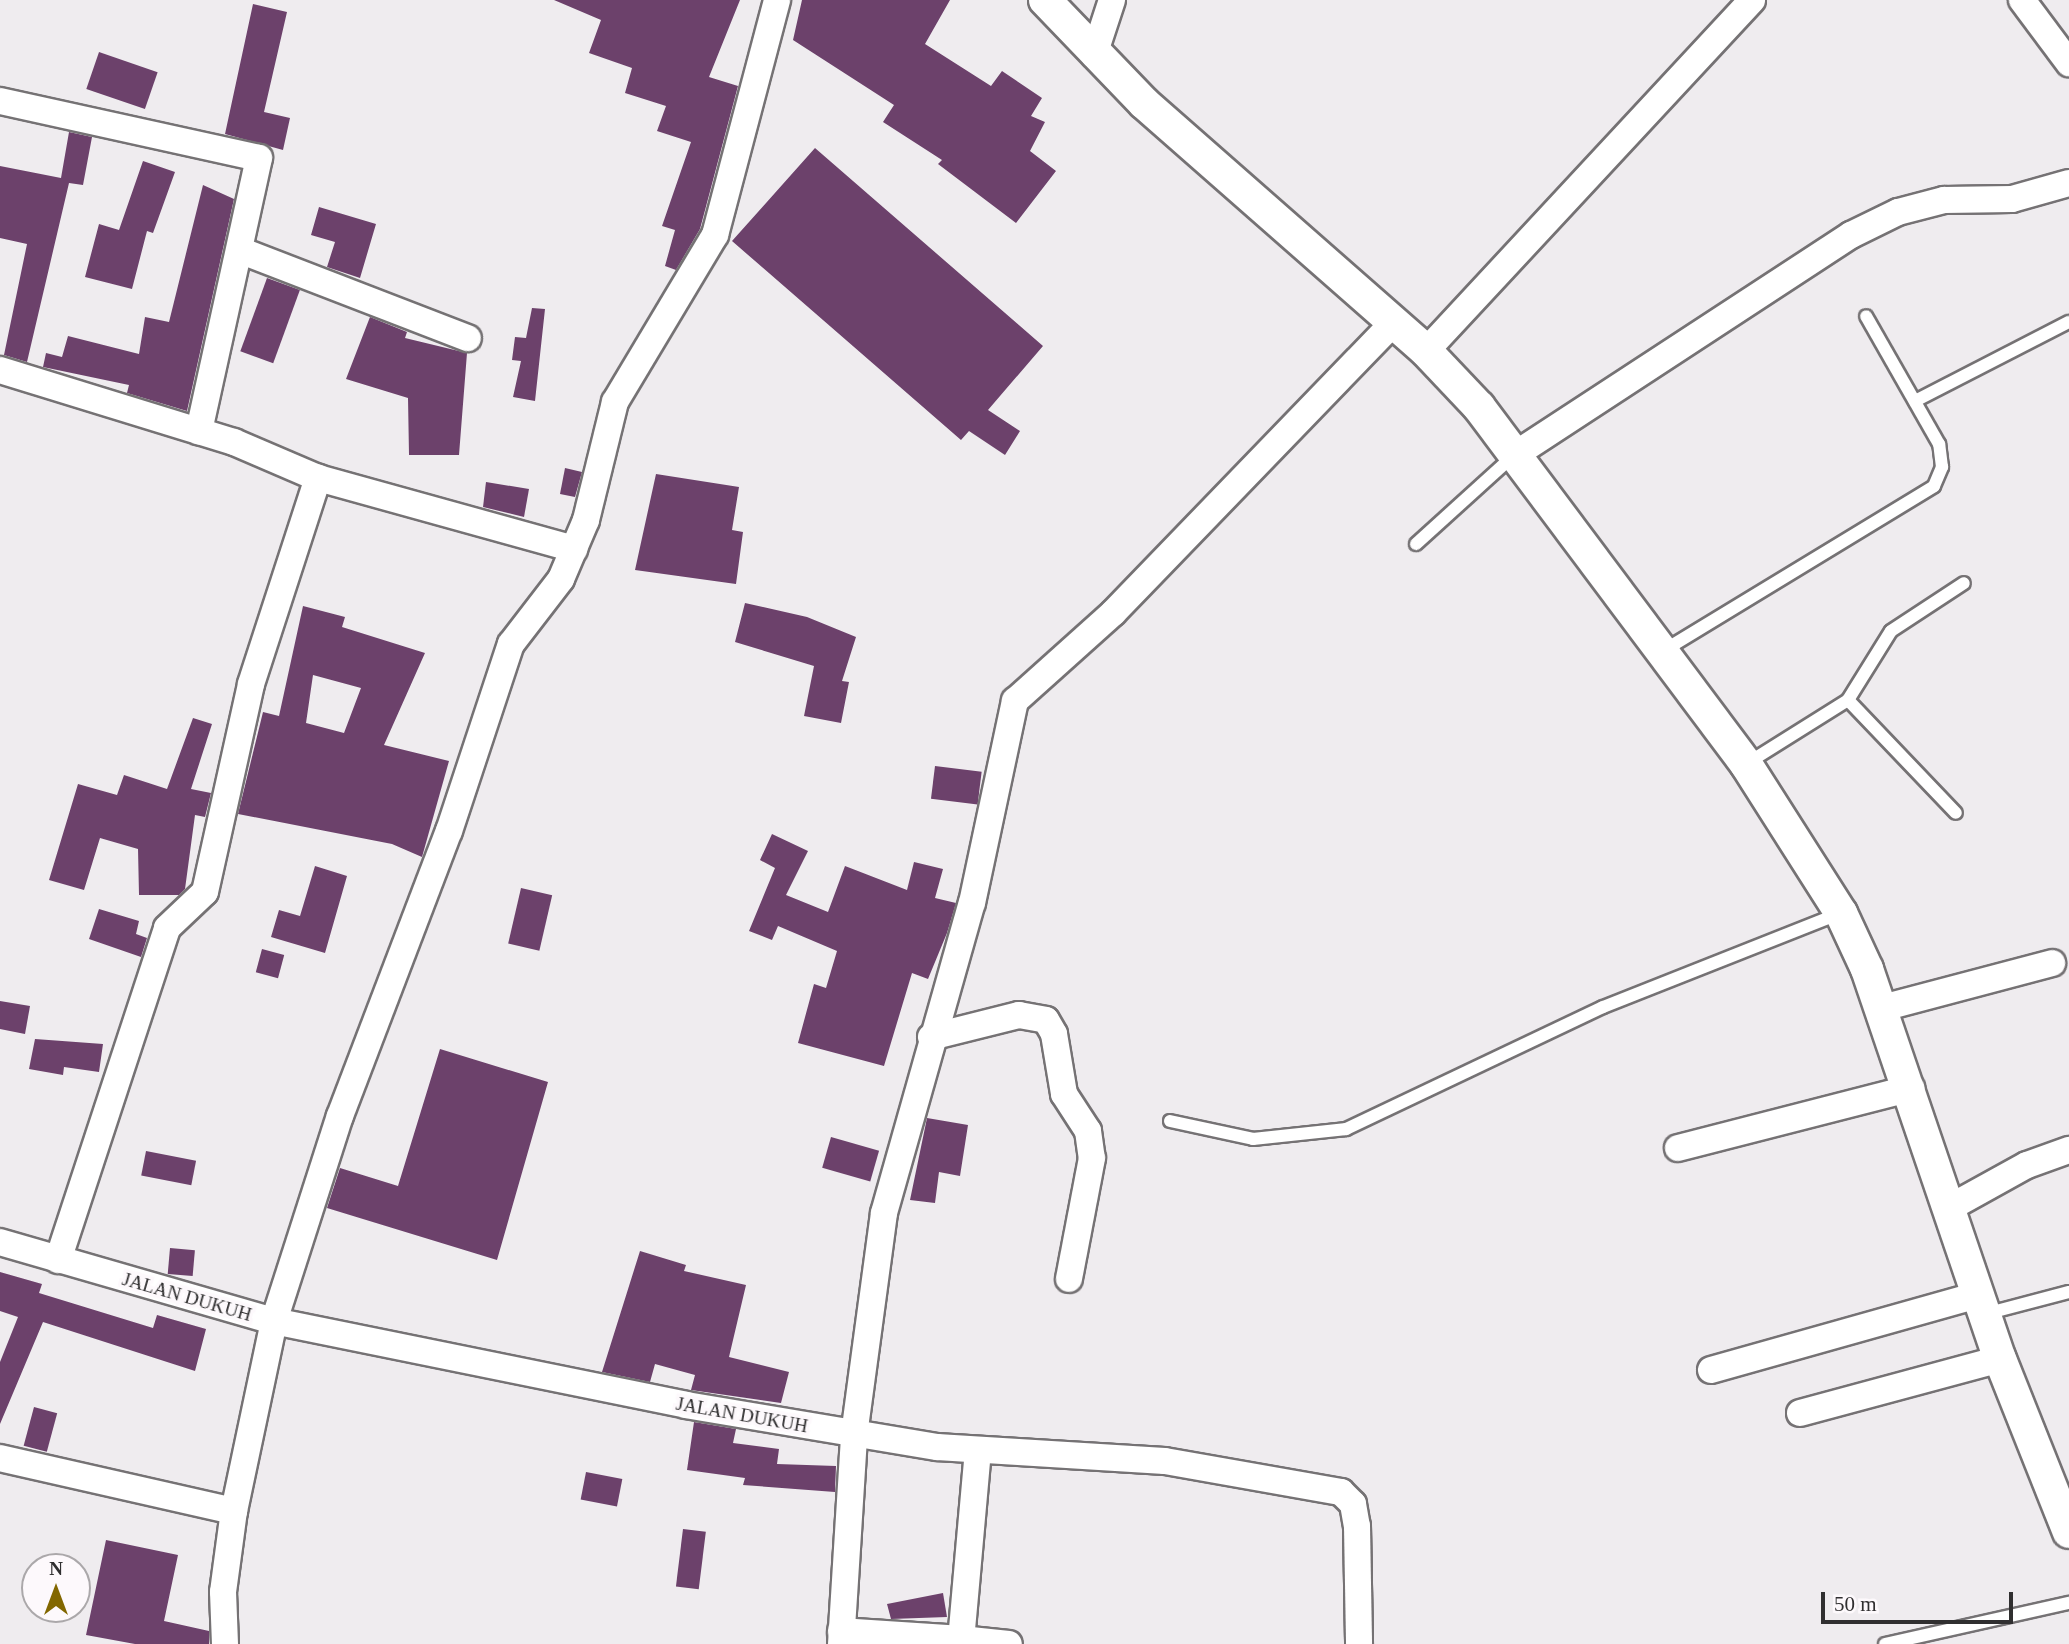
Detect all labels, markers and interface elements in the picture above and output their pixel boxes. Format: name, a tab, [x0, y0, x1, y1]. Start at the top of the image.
street label: JALAN DUKUH	[120, 1268, 254, 1326]
street label: JALAN DUKUH	[674, 1392, 810, 1438]
north arrow	[21, 1553, 91, 1623]
text: N	[49, 1558, 63, 1579]
scale bar	[1824, 1578, 2016, 1622]
text: 50 m	[1834, 1592, 1877, 1616]

